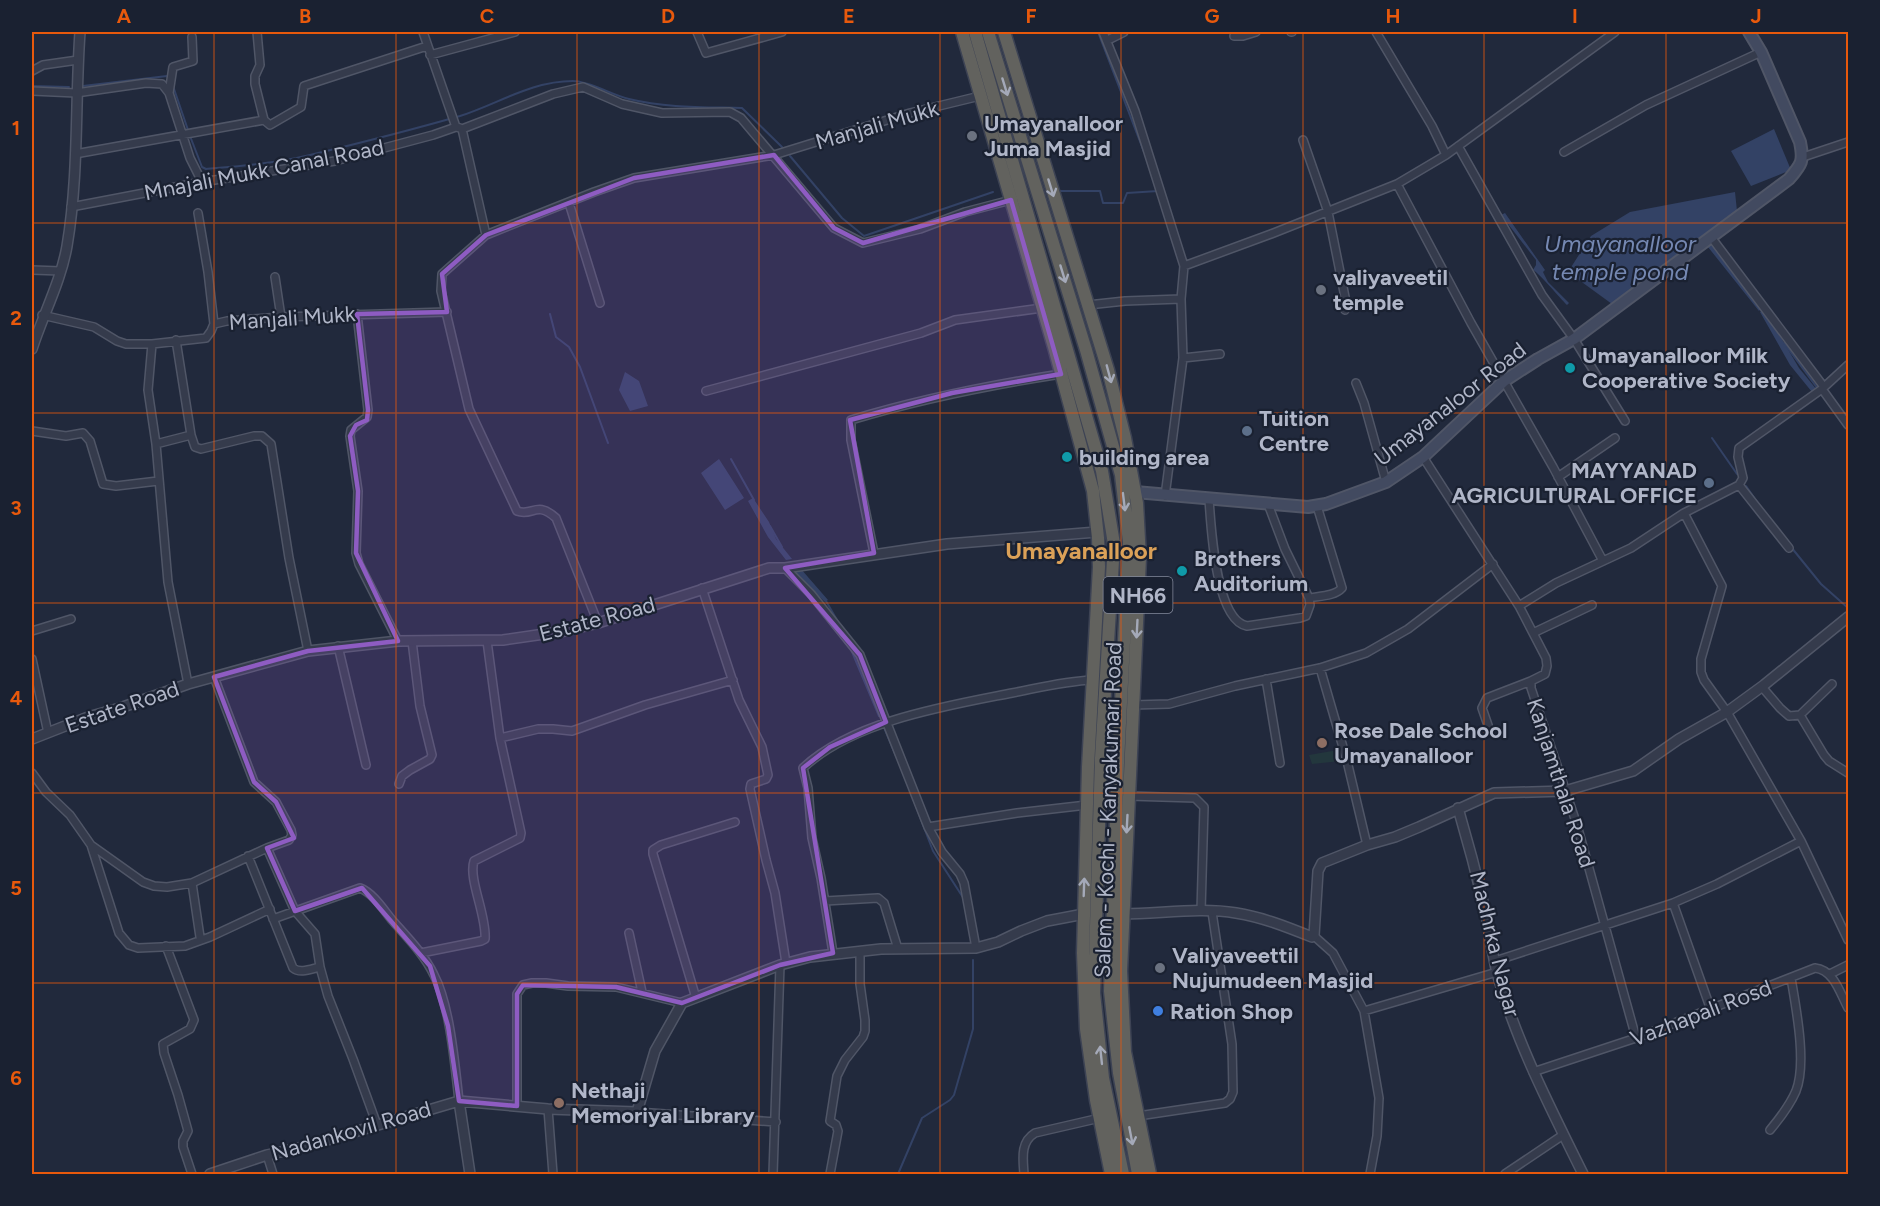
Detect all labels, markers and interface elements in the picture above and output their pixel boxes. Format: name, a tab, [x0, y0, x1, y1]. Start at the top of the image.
text: A	[117, 4, 132, 28]
text: B	[299, 4, 311, 28]
text: C	[480, 4, 494, 28]
text: D	[661, 4, 675, 28]
text: E	[843, 4, 855, 28]
text: F	[1025, 4, 1037, 28]
text: G	[1205, 4, 1220, 28]
text: H	[1386, 4, 1401, 28]
text: I	[1572, 4, 1578, 28]
text: J	[1750, 4, 1762, 28]
one-way arrow	[1000, 77, 1011, 96]
street label: Manjali Mukk	[812, 94, 942, 155]
place label: Umayanalloor Juma Masjid	[984, 110, 1124, 162]
text: 1	[12, 116, 20, 140]
marker: Umayanalloor Juma Masjid	[965, 129, 979, 143]
street label: Mnajali Mukk Canal Road	[142, 133, 386, 207]
one-way arrow	[1046, 178, 1057, 197]
water label: Umayanalloor temple pond	[1544, 229, 1697, 286]
one-way arrow	[1058, 264, 1069, 283]
place label: valiyaveetil temple	[1333, 264, 1448, 316]
marker: valiyaveetil temple	[1314, 283, 1328, 297]
street label: Manjali Mukk	[228, 300, 357, 336]
text: 2	[10, 306, 22, 330]
street label: Umayanaloor Road	[1369, 336, 1531, 472]
place label: Umayanalloor Milk Cooperative Society	[1582, 342, 1791, 394]
marker: Umayanalloor Milk Cooperative Society	[1563, 361, 1577, 375]
one-way arrow	[1104, 364, 1115, 383]
place label: Tuition Centre	[1259, 405, 1329, 457]
marker: Tuition Centre	[1240, 424, 1254, 438]
place label: building area	[1079, 444, 1210, 471]
marker: building area	[1060, 450, 1074, 464]
place label: MAYYANAD AGRICULTURAL OFFICE	[1452, 457, 1697, 509]
marker: MAYYANAD AGRICULTURAL OFFICE	[1702, 476, 1716, 490]
one-way arrow	[1119, 492, 1130, 512]
text: 3	[10, 496, 22, 520]
district label: Umayanalloor	[1005, 536, 1157, 565]
place label: Brothers Auditorium	[1194, 545, 1308, 597]
marker: Brothers Auditorium	[1175, 564, 1189, 578]
road number: NH66	[1104, 577, 1172, 613]
street label: Estate Road	[536, 591, 658, 647]
one-way arrow	[1131, 618, 1142, 638]
street label: Salem - Kochi - Kanyakumari Road	[1089, 641, 1127, 979]
street label: Estate Road	[61, 675, 183, 739]
text: 4	[10, 686, 23, 710]
street label: Kanjamthala Road	[1521, 695, 1601, 871]
place label: Rose Dale School Umayanalloor	[1334, 717, 1508, 769]
marker: Rose Dale School Umayanalloor	[1315, 736, 1329, 750]
one-way arrow	[1122, 813, 1133, 833]
street label: Madhrka Nagar	[1464, 868, 1526, 1020]
text: 5	[10, 876, 22, 900]
one-way arrow	[1079, 878, 1090, 898]
place label: Valiyaveettil Nujumudeen Masjid	[1172, 942, 1373, 994]
marker: Valiyaveettil Nujumudeen Masjid	[1153, 961, 1167, 975]
street label: Vazhapali Rosd	[1627, 974, 1775, 1052]
place label: Ration Shop	[1170, 998, 1293, 1025]
marker: Ration Shop	[1151, 1004, 1165, 1018]
one-way arrow	[1095, 1046, 1106, 1065]
text: 6	[10, 1066, 22, 1090]
place label: Nethaji Memoriyal Library	[571, 1077, 755, 1129]
street label: Nadankovil Road	[268, 1095, 434, 1167]
marker: Nethaji Memoriyal Library	[552, 1096, 566, 1110]
one-way arrow	[1126, 1126, 1137, 1145]

